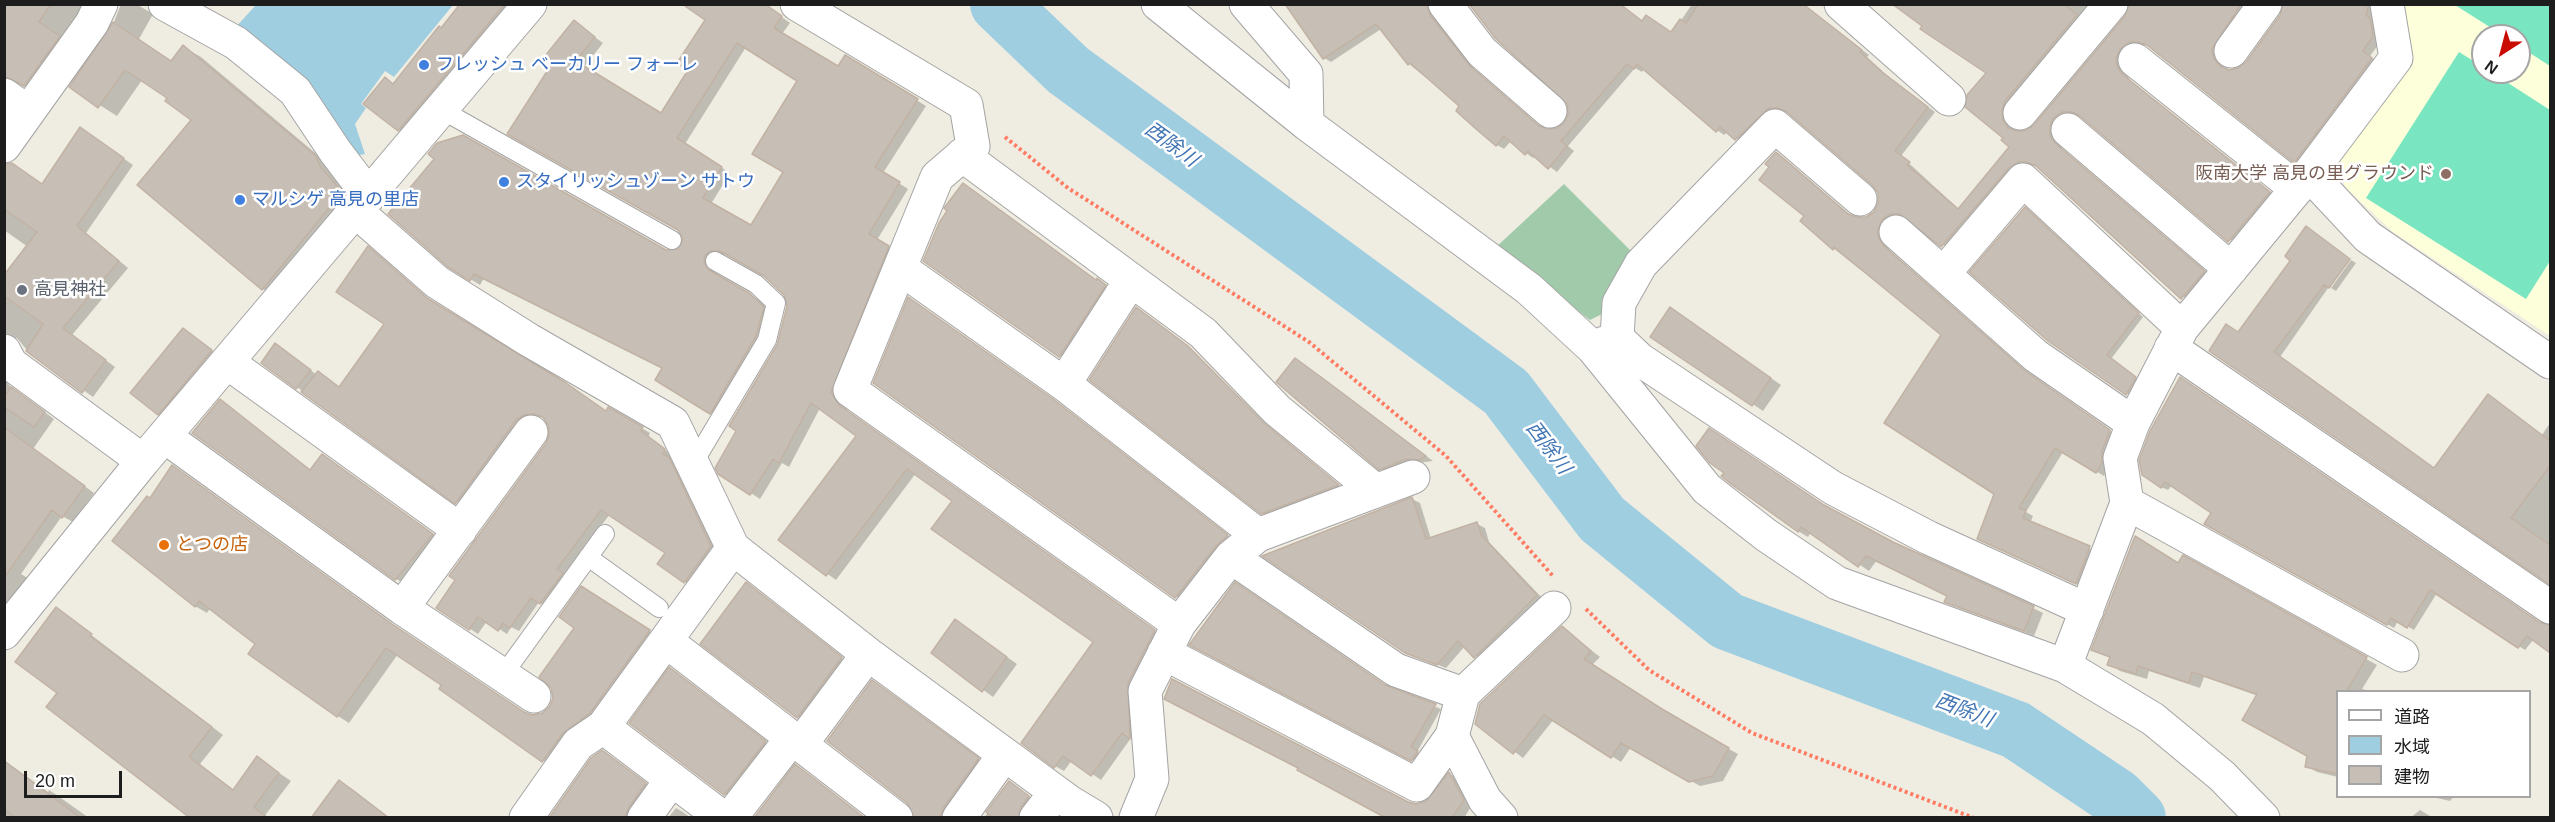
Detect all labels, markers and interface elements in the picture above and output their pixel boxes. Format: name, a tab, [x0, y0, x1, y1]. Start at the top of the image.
north arrow	[2471, 24, 2531, 84]
place label: フレッシュ ベーカリー フォーレ	[436, 54, 698, 76]
text: N	[2482, 57, 2501, 78]
marker: フレッシュ ベーカリー フォーレ	[417, 58, 431, 72]
water label: 西除川	[1140, 118, 1202, 172]
place label: 阪南大学 高見の里グラウンド	[2195, 163, 2434, 185]
marker: 阪南大学 高見の里グラウンド	[2439, 167, 2453, 181]
place label: スタイリッシュゾーン サトウ	[516, 171, 755, 193]
marker: スタイリッシュゾーン サトウ	[497, 175, 511, 189]
place label: マルシゲ 高見の里店	[252, 189, 419, 211]
marker: マルシゲ 高見の里店	[233, 193, 247, 207]
place label: 高見神社	[34, 279, 106, 301]
marker: 高見神社	[15, 283, 29, 297]
water label: 西除川	[1520, 417, 1576, 479]
place label: とつの店	[176, 534, 248, 556]
marker: とつの店	[157, 538, 171, 552]
water label: 西除川	[1932, 689, 1996, 733]
legend	[2336, 690, 2531, 798]
text: 道路	[2394, 707, 2430, 727]
text: 水域	[2394, 737, 2430, 757]
scale bar	[27, 759, 124, 797]
text: 建物	[2394, 767, 2430, 787]
text: 20 m	[35, 771, 75, 791]

